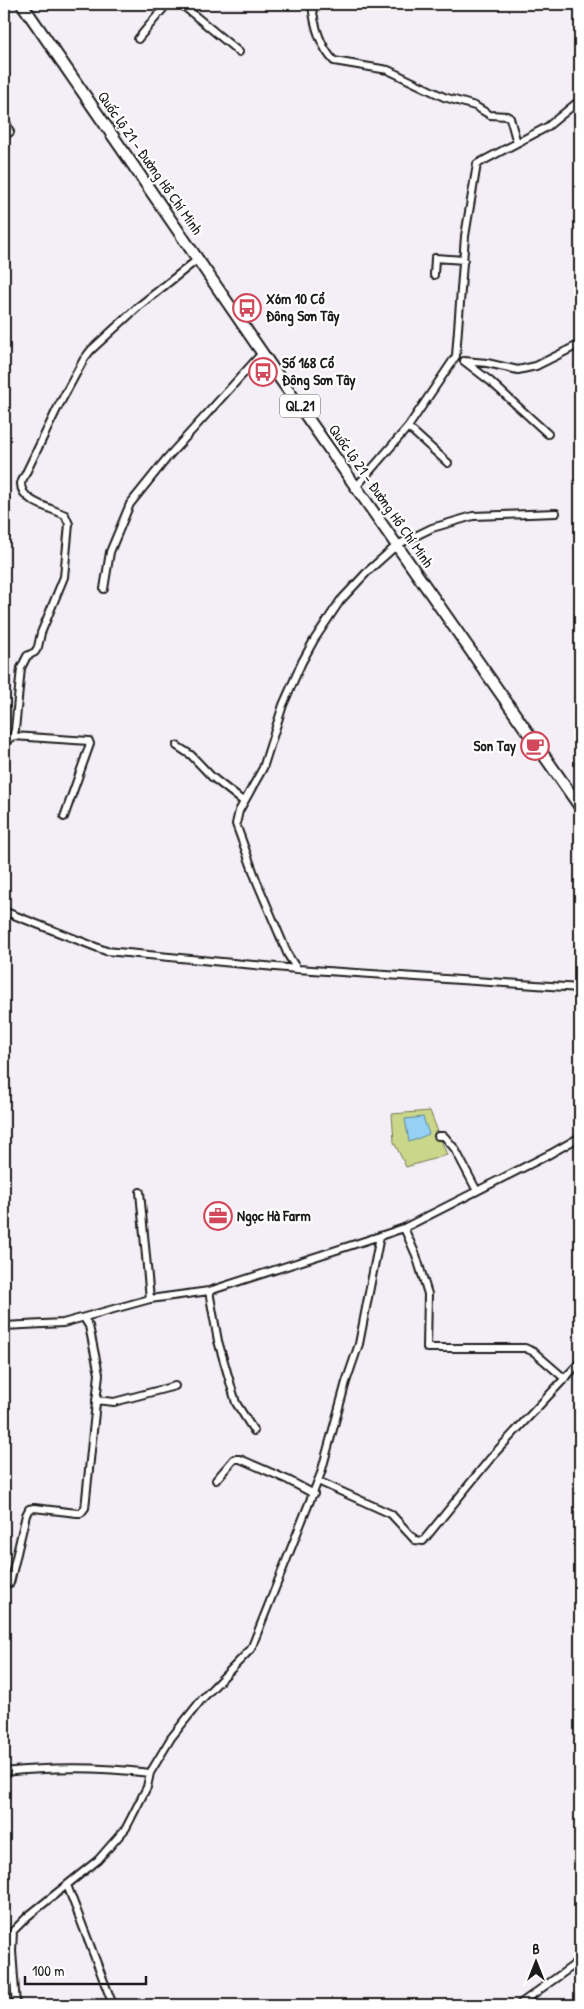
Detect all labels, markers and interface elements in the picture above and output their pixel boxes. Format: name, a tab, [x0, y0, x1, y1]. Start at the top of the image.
street label: Quốc lộ 21 - Đường Hồ Chí Minh	[93, 87, 208, 239]
place label: Xóm 10 Cổ Đông Sơn Tây	[266, 288, 340, 327]
bus stop icon: Xóm 10 Cổ Đông Sơn Tây	[232, 293, 262, 323]
place label: Số 168 Cổ Đông Sơn Tây	[282, 352, 356, 391]
bus stop icon: Số 168 Cổ Đông Sơn Tây	[248, 357, 278, 387]
road number: QL.21	[280, 394, 320, 418]
street label: Quốc lộ 21 - Đường Hồ Chí Minh	[324, 420, 439, 572]
cafe icon: Son Tay	[520, 731, 550, 761]
place label: Son Tay	[474, 735, 517, 757]
office icon: Ngọc Hà Farm	[203, 1201, 233, 1231]
place label: Ngọc Hà Farm	[237, 1205, 311, 1227]
north arrow	[512, 1936, 562, 1986]
text: B	[532, 1939, 540, 1958]
scale bar	[25, 1954, 146, 1986]
text: 100 m	[32, 1960, 65, 1981]

